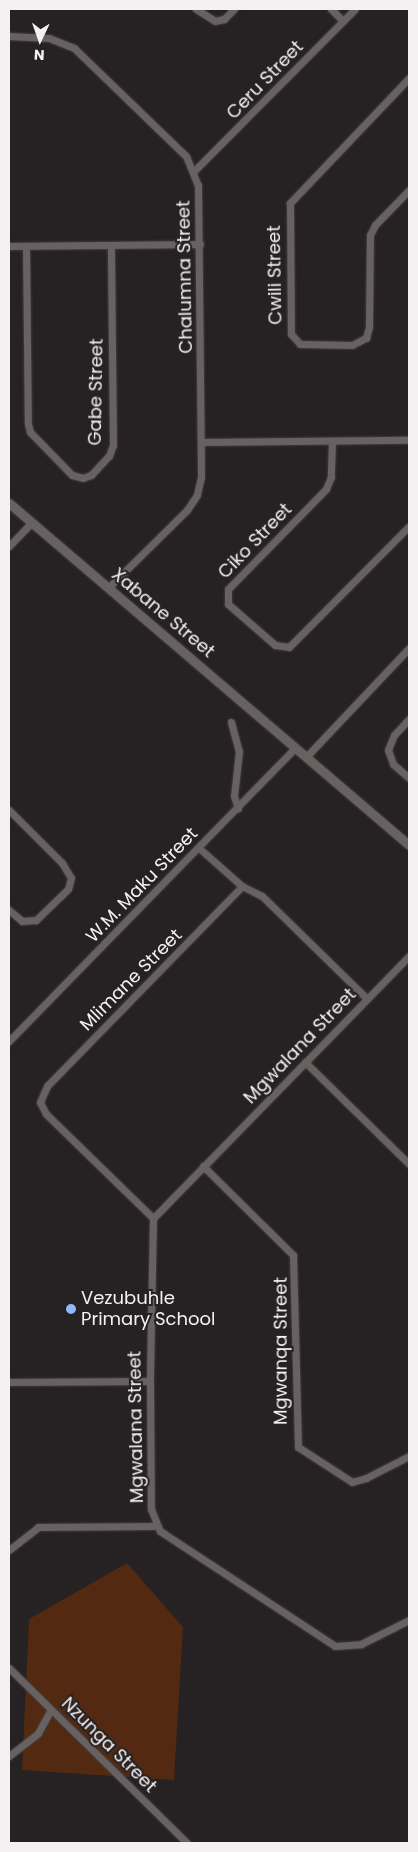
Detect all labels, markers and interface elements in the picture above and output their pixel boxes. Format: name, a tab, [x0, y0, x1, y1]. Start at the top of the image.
north arrow	[15, 15, 65, 65]
street label: Ceru Street	[222, 36, 308, 124]
text: N	[33, 45, 45, 65]
street label: Chalumna Street	[173, 200, 197, 354]
street label: Cwili Street	[263, 225, 287, 325]
street label: Gabe Street	[84, 338, 108, 446]
street label: Ciko Street	[214, 499, 296, 583]
street label: Xabane Street	[107, 564, 219, 662]
street label: W.M. Maku Street	[82, 823, 202, 947]
street label: Mlimane Street	[76, 925, 186, 1035]
street label: Mgwalana Street	[239, 984, 361, 1108]
street label: Mgwanqa Street	[270, 1277, 292, 1425]
place label: Vezubuhle Primary School	[81, 1288, 215, 1330]
marker: Vezubuhle Primary School	[65, 1303, 77, 1315]
street label: Mgwalana Street	[124, 1351, 148, 1503]
street label: Nzunga Street	[57, 1693, 161, 1797]

